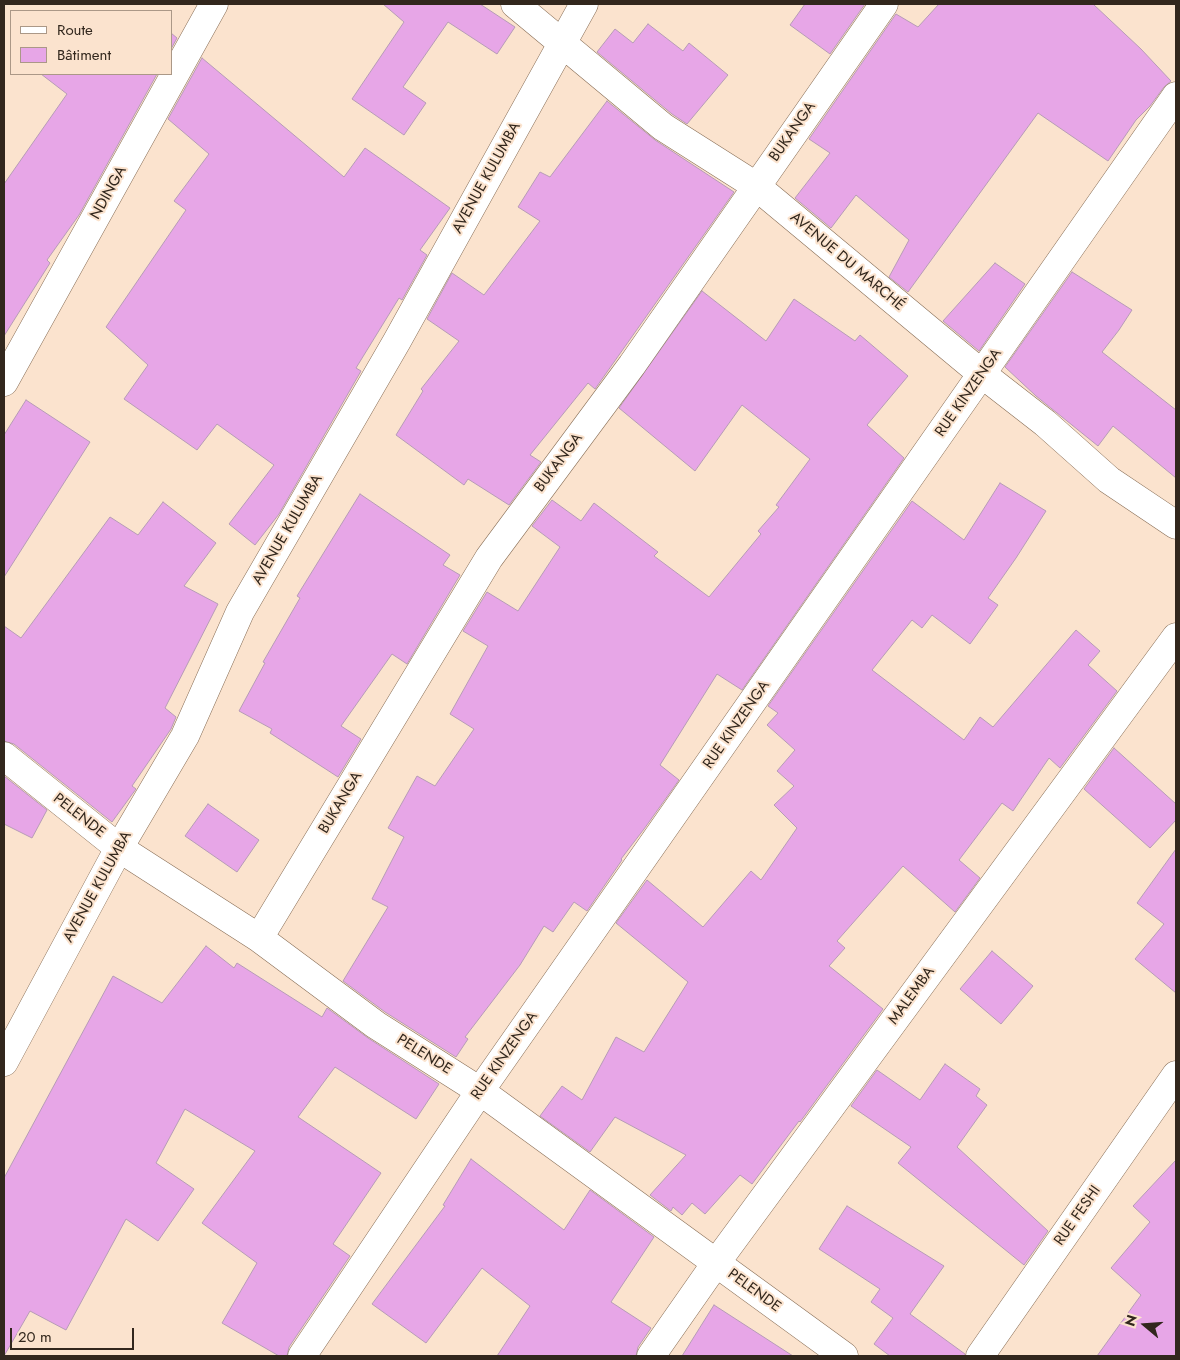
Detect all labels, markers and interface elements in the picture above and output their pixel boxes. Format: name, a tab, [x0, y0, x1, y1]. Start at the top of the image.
legend	[10, 10, 172, 75]
text: Route	[57, 19, 93, 41]
text: Bâtiment	[57, 44, 111, 66]
street label: BUKANGA	[766, 99, 820, 165]
street label: AVENUE KULUMBA	[449, 119, 525, 237]
street label: NDINGA	[87, 163, 131, 223]
street label: AVENUE DU MARCHÉ	[786, 209, 908, 315]
street label: RUE KINZENGA	[932, 345, 1006, 441]
street label: BUKANGA	[531, 430, 587, 496]
street label: AVENUE KULUMBA	[249, 472, 327, 588]
street label: RUE KINZENGA	[700, 677, 774, 773]
street label: BUKANGA	[316, 769, 366, 837]
street label: PELENDE	[49, 790, 109, 842]
street label: AVENUE KULUMBA	[60, 828, 136, 946]
street label: MALEMBA	[885, 964, 939, 1028]
street label: RUE KINZENGA	[468, 1008, 542, 1104]
street label: PELENDE	[393, 1031, 455, 1079]
street label: RUE FESHI	[1051, 1183, 1105, 1249]
street label: PELENDE	[724, 1266, 784, 1316]
north arrow	[1120, 1300, 1170, 1350]
text: N	[1120, 1312, 1142, 1329]
scale bar	[12, 1318, 136, 1350]
text: 20 m	[18, 1326, 52, 1348]

